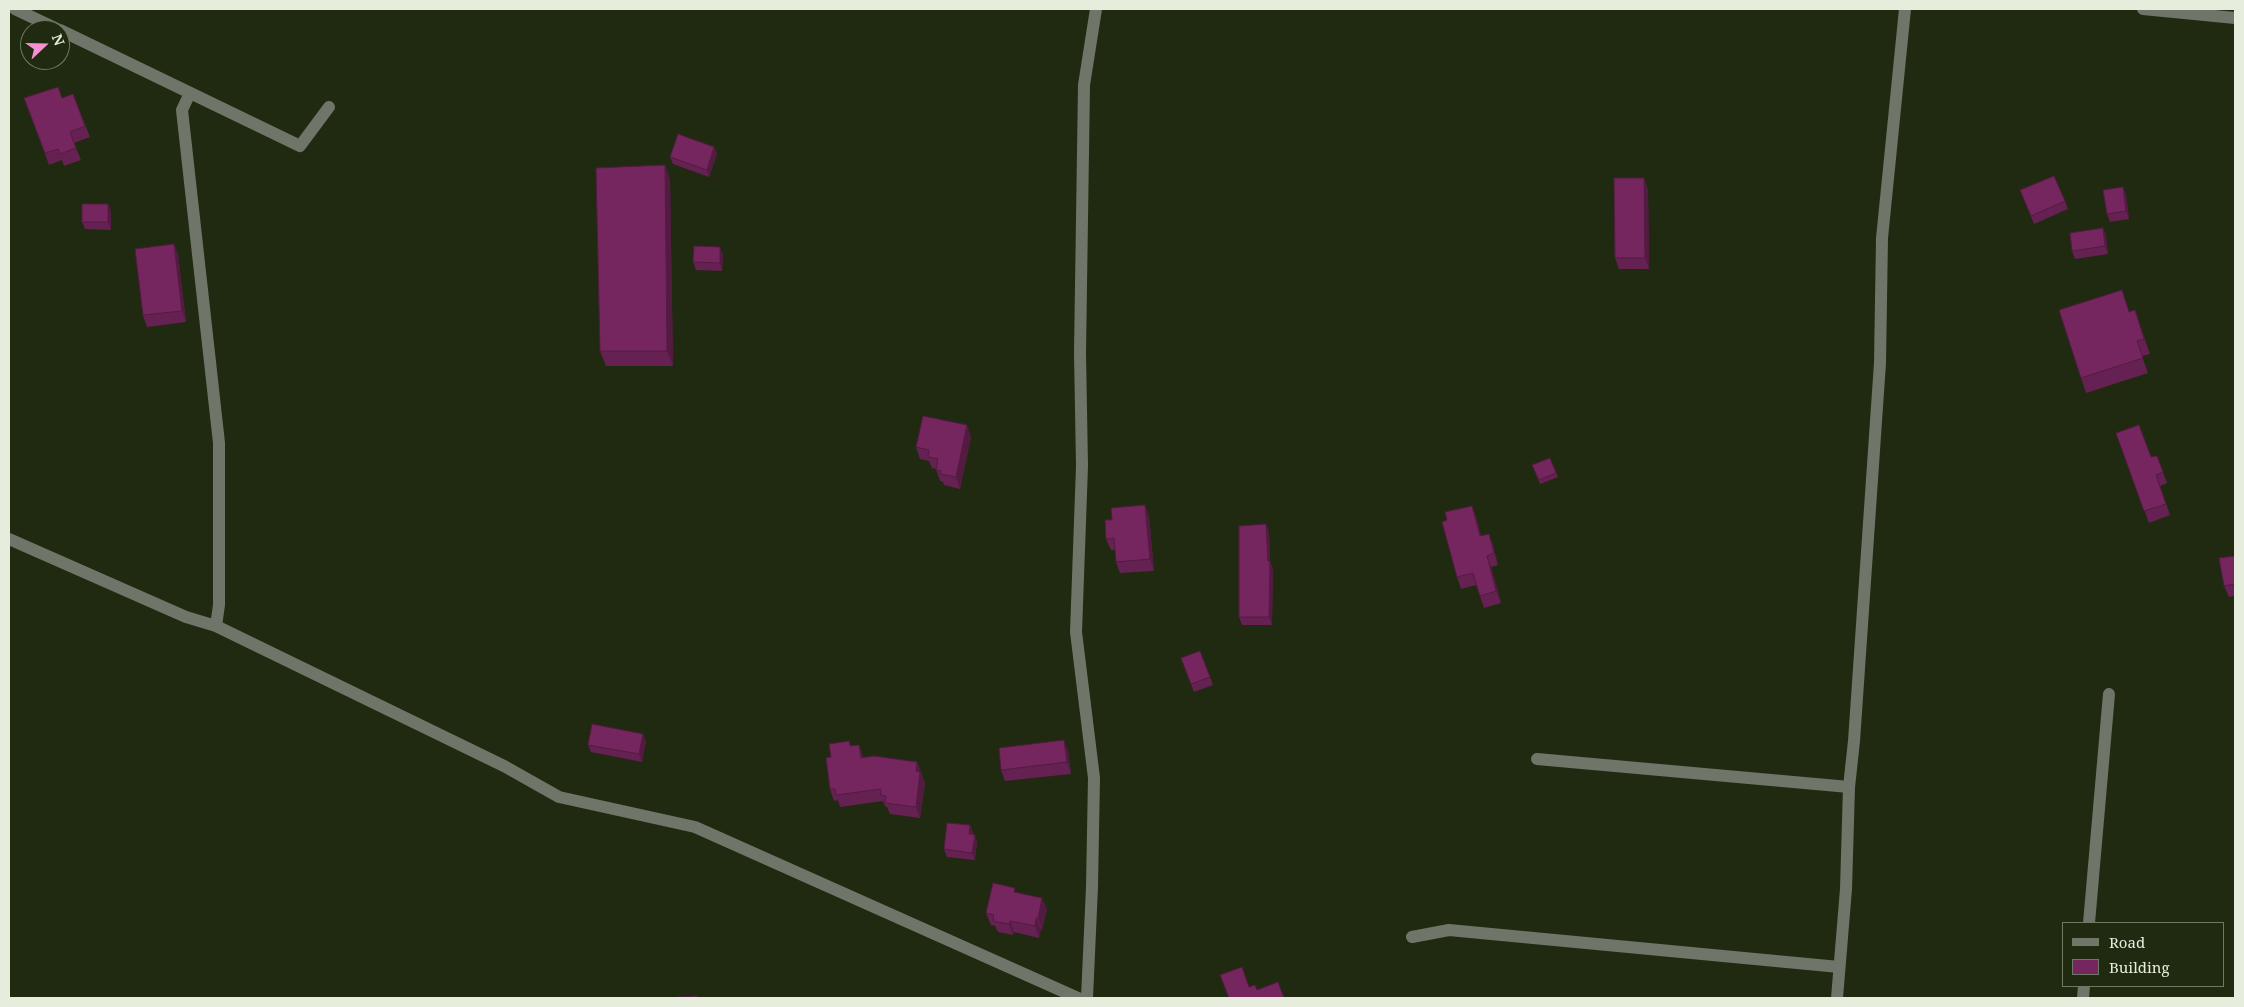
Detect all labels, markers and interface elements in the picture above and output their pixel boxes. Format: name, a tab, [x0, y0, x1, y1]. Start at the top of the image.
north arrow	[20, 20, 70, 70]
text: N	[48, 31, 69, 48]
legend	[2062, 922, 2224, 987]
text: Road	[2109, 932, 2145, 952]
text: Building	[2109, 957, 2170, 977]

